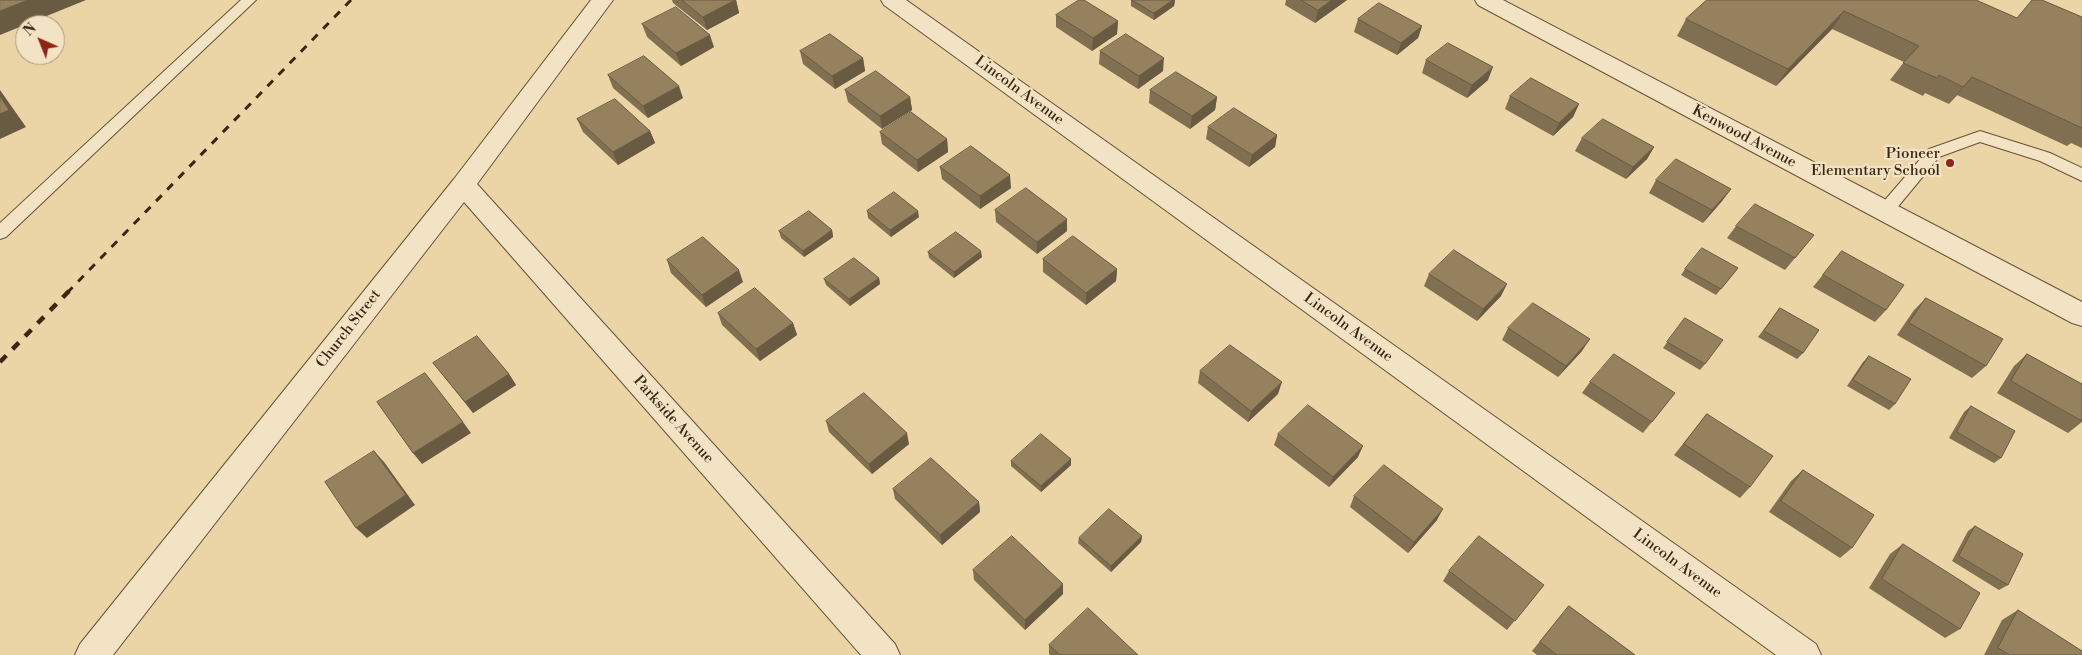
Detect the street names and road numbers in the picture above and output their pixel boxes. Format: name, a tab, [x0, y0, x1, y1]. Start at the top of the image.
street label: Lincoln Avenue	[971, 53, 1067, 129]
street label: Kenwood Avenue	[1689, 102, 1799, 172]
street label: Church Street	[313, 286, 385, 372]
street label: Lincoln Avenue	[1300, 290, 1396, 366]
street label: Parkside Avenue	[629, 372, 717, 468]
street label: Lincoln Avenue	[1629, 526, 1725, 602]

